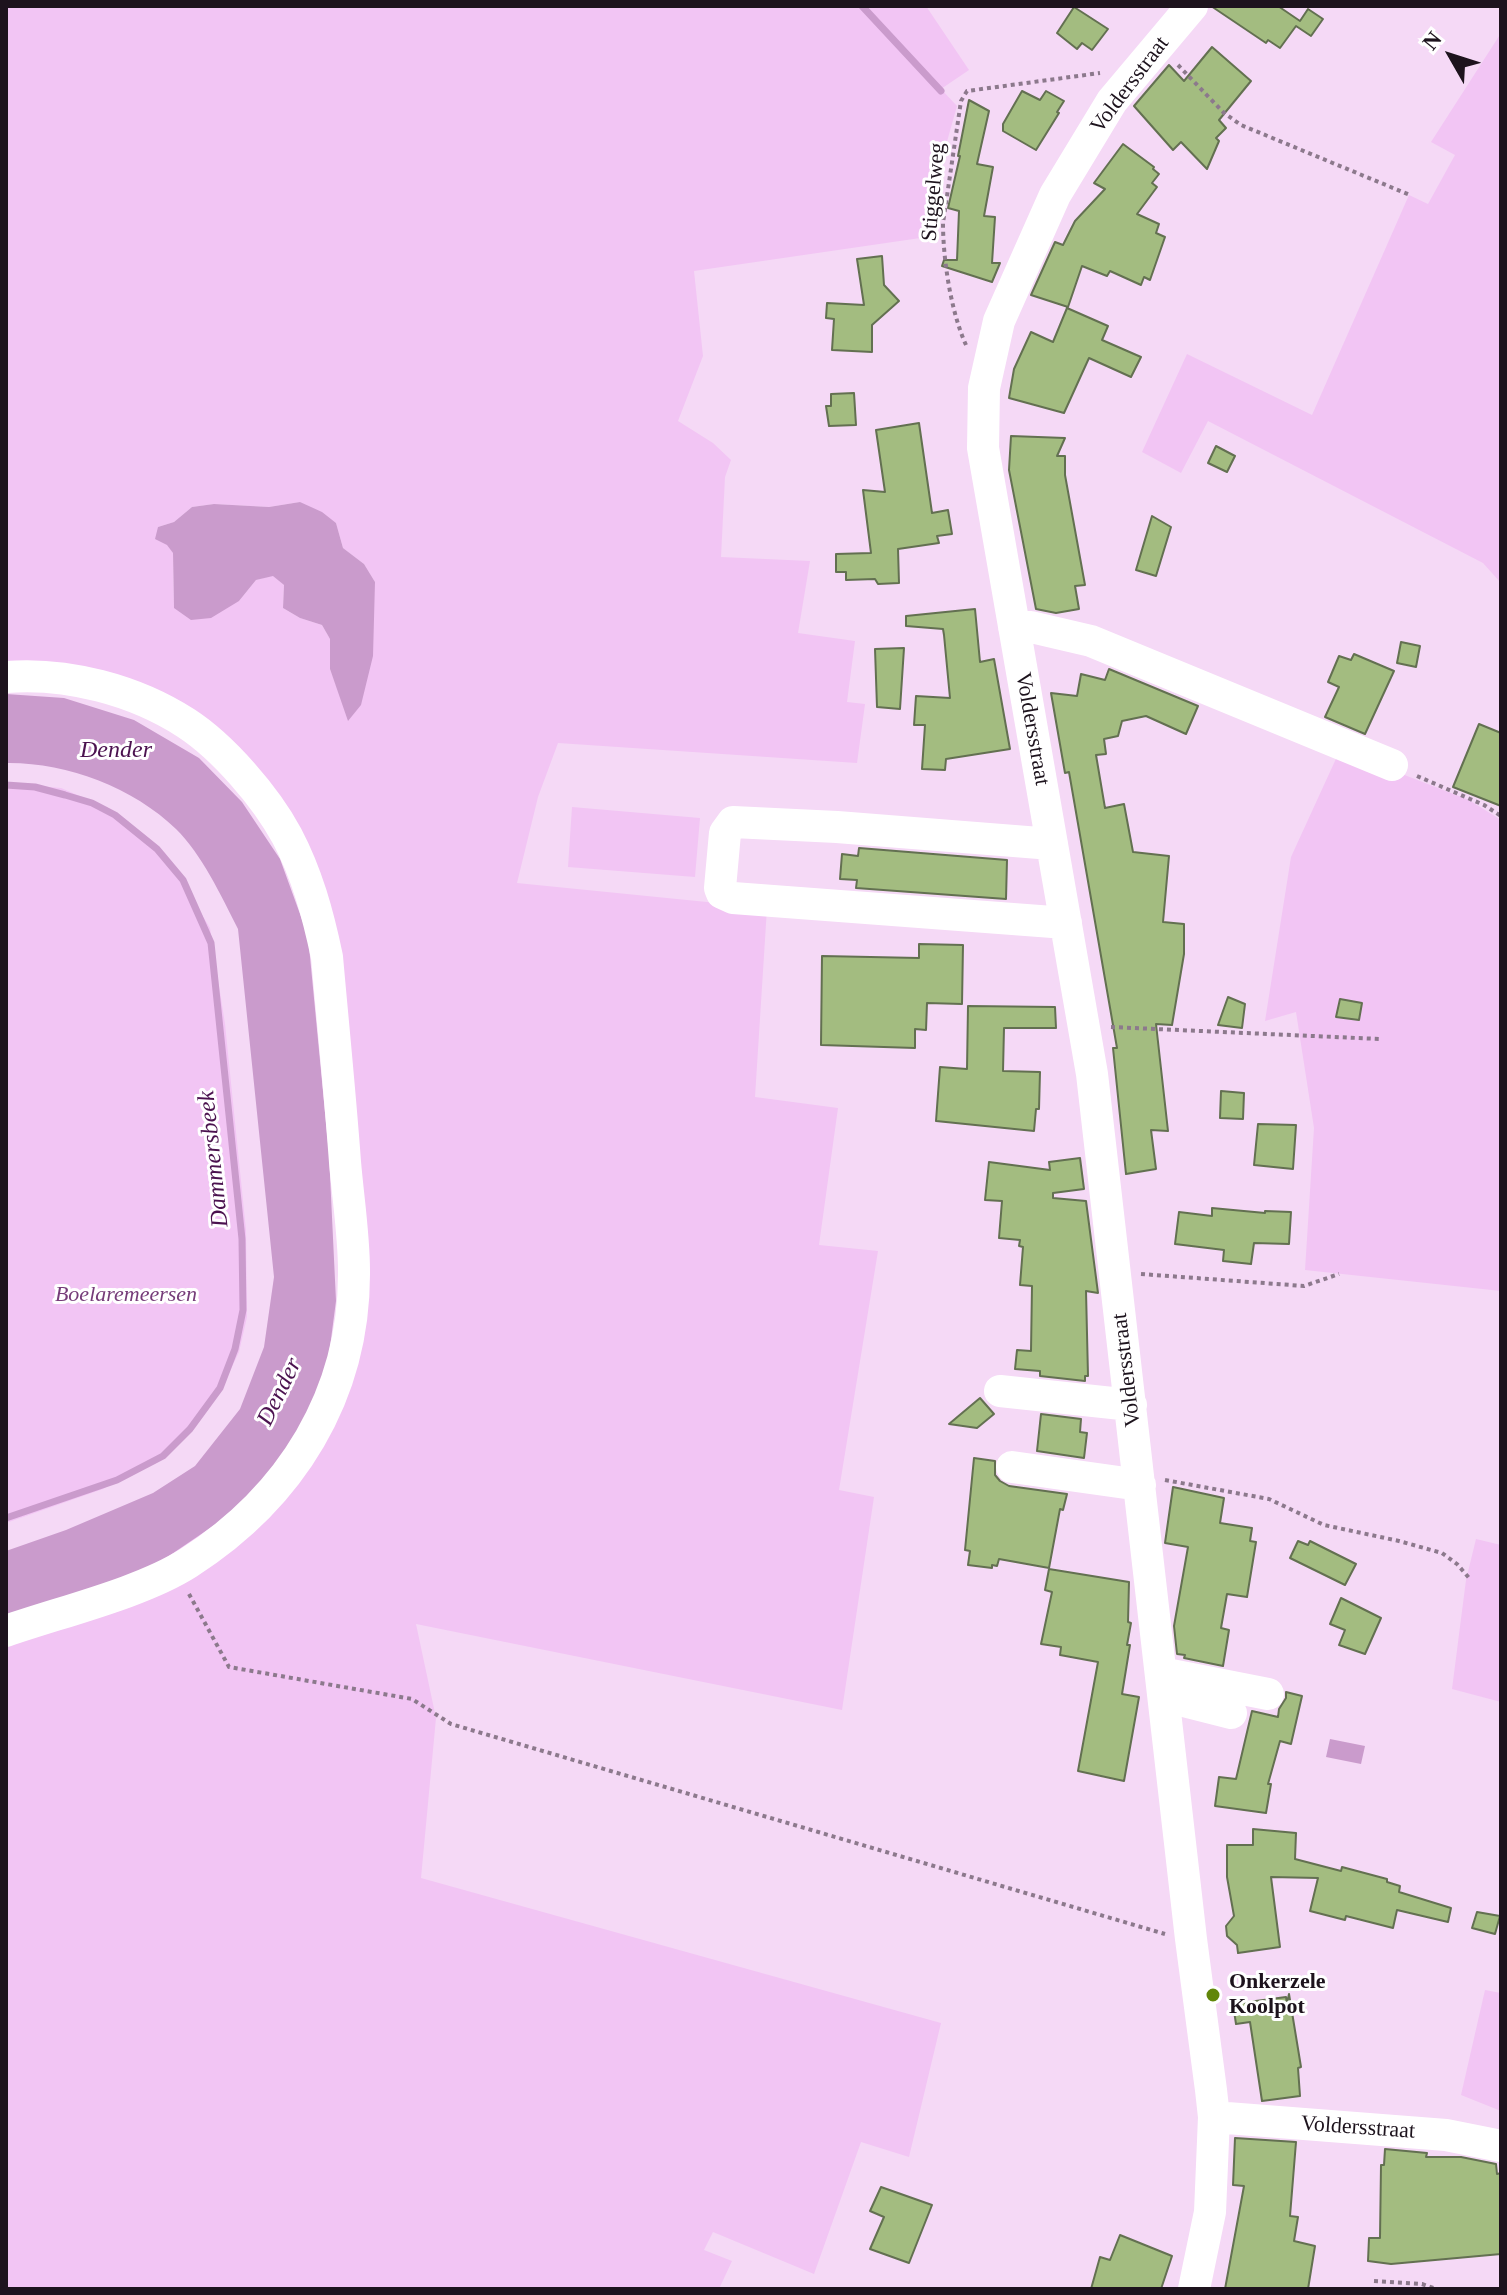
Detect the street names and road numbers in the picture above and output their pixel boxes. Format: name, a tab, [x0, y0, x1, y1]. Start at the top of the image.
street label: Voldersstraat	[1085, 31, 1175, 139]
street label: Stiggelweg	[917, 142, 951, 242]
street label: Voldersstraat	[1009, 670, 1055, 788]
street label: Voldersstraat	[1107, 1312, 1147, 1428]
street label: Voldersstraat	[1300, 2111, 1416, 2145]

